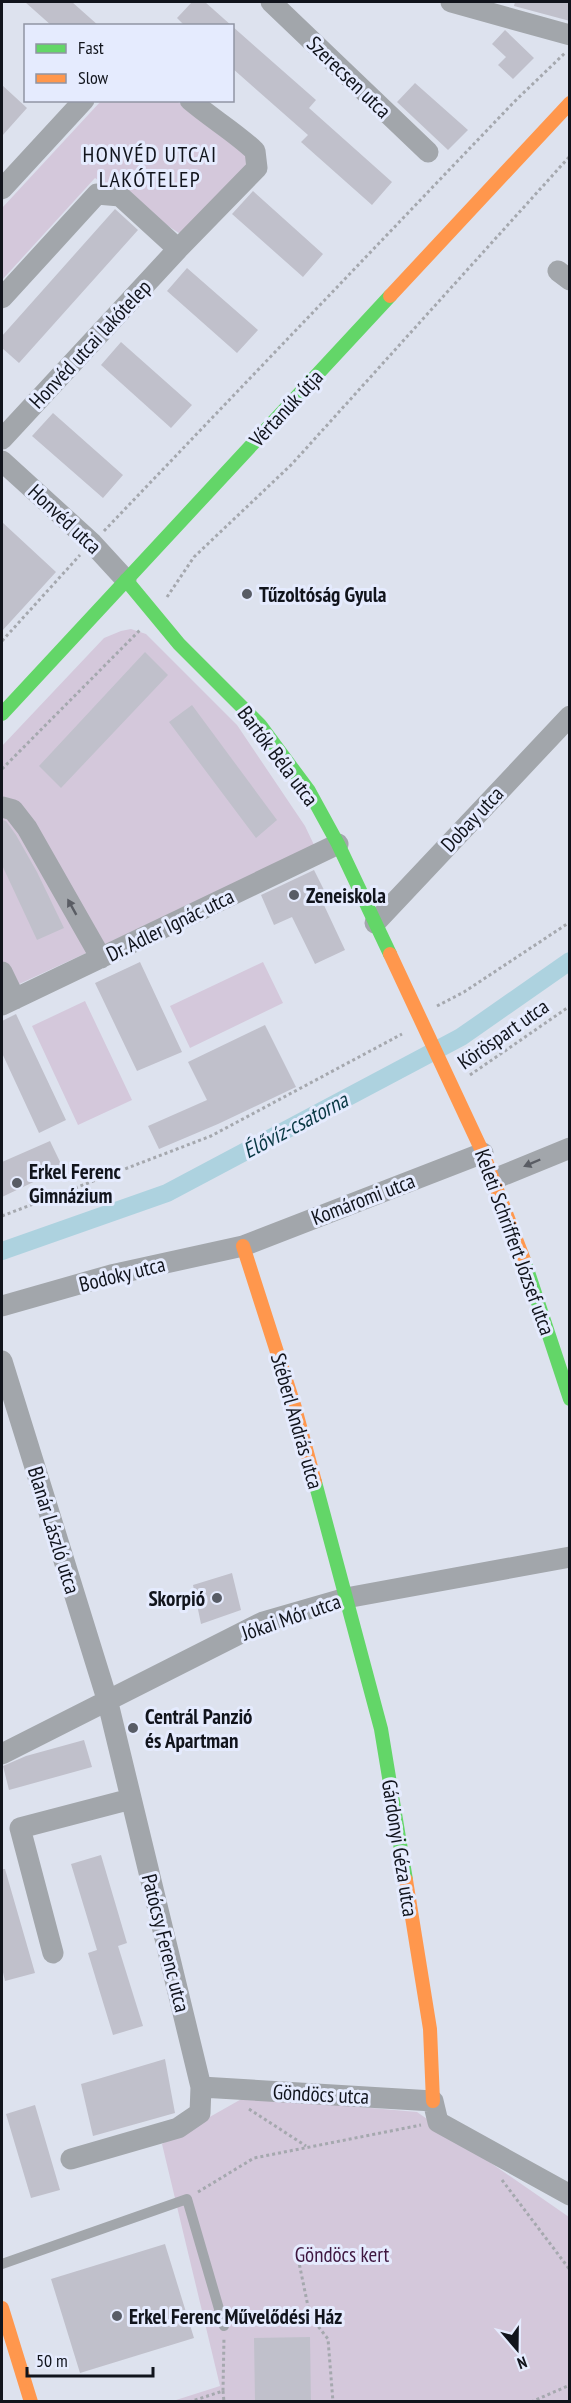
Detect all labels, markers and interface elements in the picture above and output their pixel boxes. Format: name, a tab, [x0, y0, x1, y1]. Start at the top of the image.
legend	[24, 24, 234, 102]
street label: Szerecsen utca	[301, 30, 397, 124]
text: Fast	[78, 36, 104, 59]
text: Slow	[78, 66, 109, 89]
district label: HONVÉD UTCAI LAKÓTELEP	[82, 140, 218, 193]
street label: Honvéd utcai lakótelep	[23, 274, 157, 414]
street label: Vértanúk útja	[243, 364, 329, 453]
street label: Honvéd utca	[23, 478, 107, 560]
place label: Tűzoltóság Gyula	[259, 581, 387, 608]
marker: Tűzoltóság Gyula	[240, 587, 254, 601]
street label: Bartók Béla utca	[232, 701, 324, 811]
street label: Dobay utca	[435, 781, 509, 857]
place label: Zeneiskola	[306, 882, 386, 909]
street label: Dr. Adler Ignác utca	[102, 883, 238, 967]
marker: Zeneiskola	[287, 888, 301, 902]
one-way arrow	[67, 898, 77, 915]
street label: Köröspart utca	[452, 993, 554, 1075]
water label: Élővíz-csatorna	[238, 1085, 353, 1164]
street label: Keleti Schriffert József utca	[469, 1145, 561, 1339]
place label: Erkel Ferenc Gimnázium	[29, 1158, 121, 1209]
one-way arrow	[523, 1159, 541, 1168]
street label: Komáromi utca	[307, 1167, 419, 1231]
marker: Erkel Ferenc Gimnázium	[10, 1176, 24, 1190]
street label: Bodoky utca	[76, 1250, 168, 1298]
street label: Stéberl András utca	[265, 1350, 329, 1492]
street label: Blanár László utca	[22, 1463, 86, 1597]
place label: Skorpió	[148, 1585, 205, 1612]
street label: Jókai Mór utca	[237, 1587, 344, 1647]
marker: Skorpió	[210, 1591, 224, 1605]
place label: Centrál Panzió és Apartman	[145, 1703, 252, 1754]
marker: Centrál Panzió és Apartman	[126, 1721, 140, 1735]
street label: Gárdonyi Géza utca	[376, 1777, 424, 1919]
street label: Patócsy Ferenc utca	[136, 1871, 196, 2015]
street label: Göndöcs utca	[272, 2078, 370, 2110]
park label: Göndöcs kert	[295, 2241, 389, 2268]
place label: Erkel Ferenc Művelődési Ház	[129, 2303, 342, 2330]
marker: Erkel Ferenc Művelődési Ház	[110, 2309, 124, 2323]
north arrow	[487, 2319, 547, 2379]
scale bar	[27, 2340, 153, 2378]
text: 50 m	[36, 2349, 68, 2372]
text: N	[515, 2352, 530, 2374]

